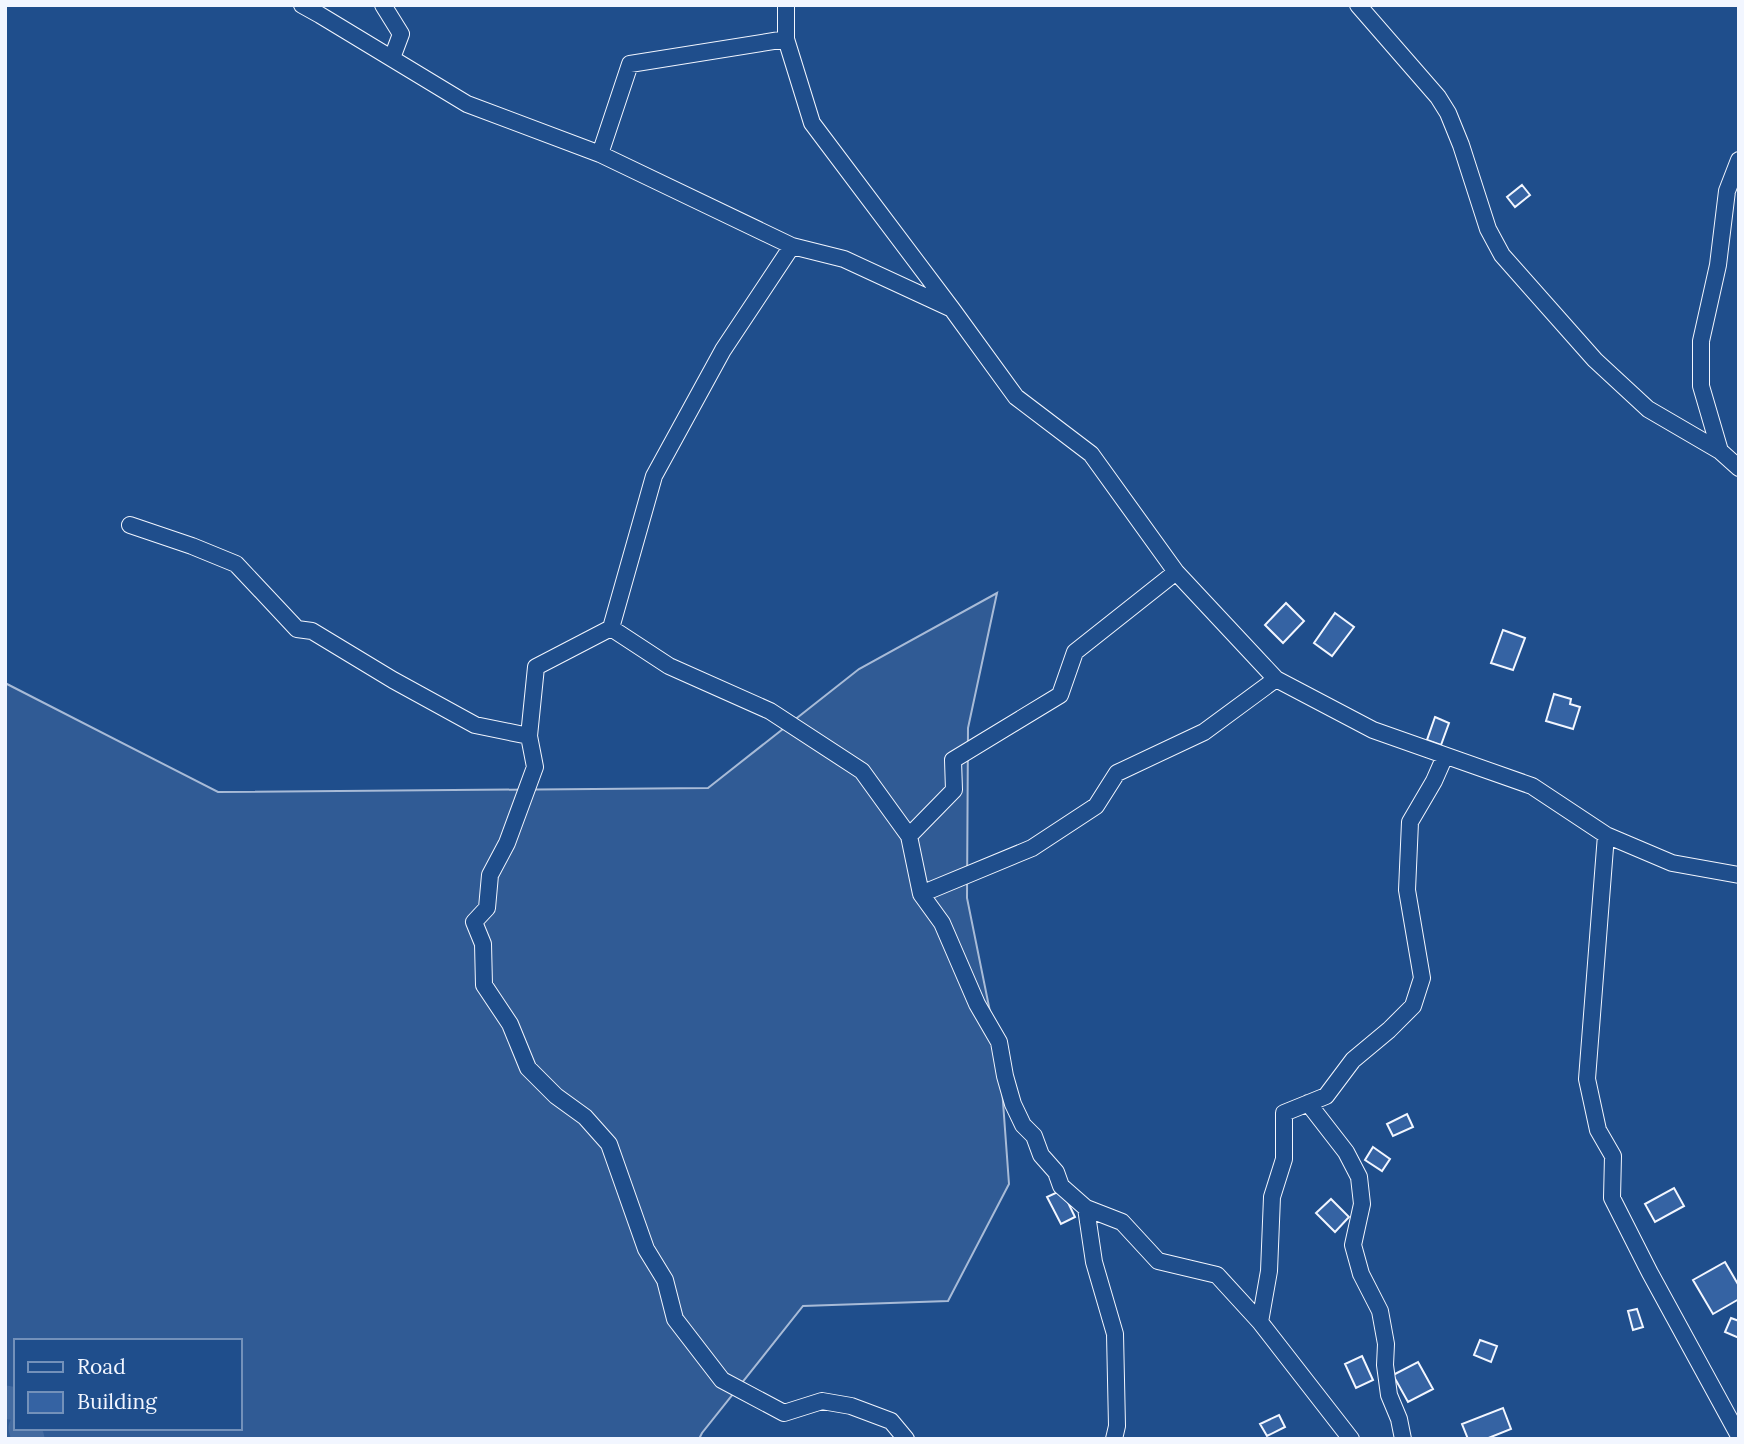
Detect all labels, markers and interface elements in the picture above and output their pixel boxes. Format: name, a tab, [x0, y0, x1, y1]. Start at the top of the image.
legend	[14, 1339, 242, 1430]
text: Road	[77, 1353, 126, 1380]
text: Building	[77, 1388, 157, 1415]

